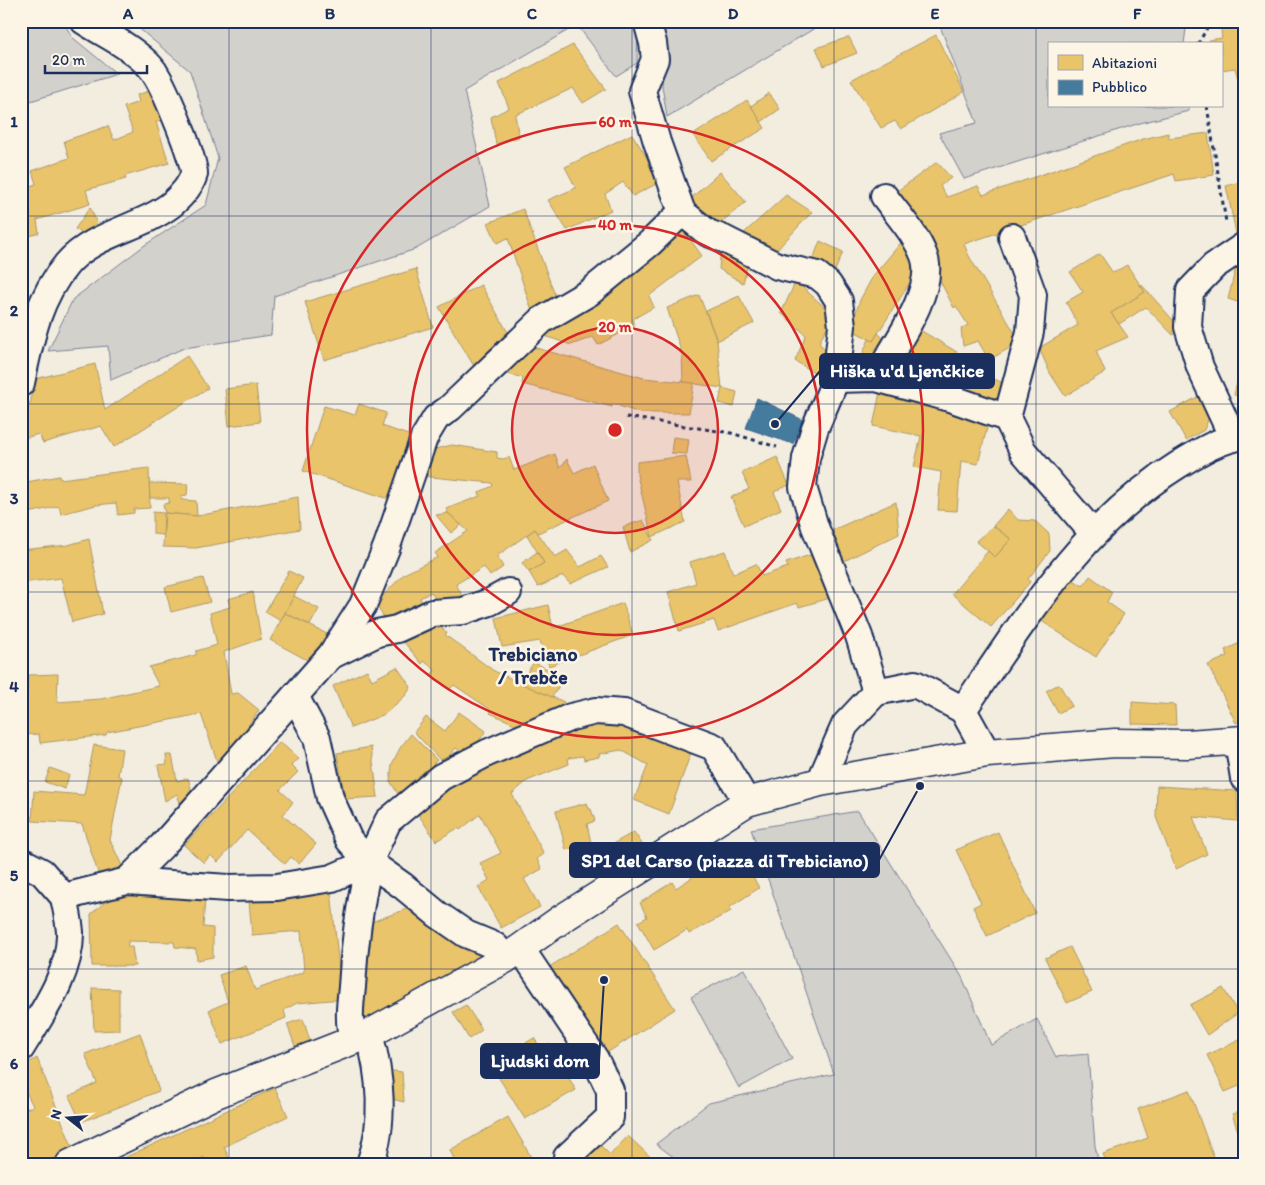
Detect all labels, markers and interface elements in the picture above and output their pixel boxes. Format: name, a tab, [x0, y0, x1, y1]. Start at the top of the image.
text: A	[122, 4, 134, 23]
text: B	[325, 4, 336, 23]
text: C	[527, 4, 538, 23]
text: D	[728, 4, 739, 23]
text: E	[931, 4, 940, 23]
text: F	[1133, 4, 1142, 23]
scale bar	[45, 42, 148, 74]
legend	[1048, 42, 1222, 108]
text: 20 m	[52, 51, 86, 69]
text: Abitazioni	[1092, 54, 1157, 72]
text: Pubblico	[1092, 78, 1147, 96]
text: 1	[10, 112, 18, 131]
text: 60 m	[598, 113, 632, 131]
text: 40 m	[598, 216, 633, 234]
text: 2	[10, 301, 19, 320]
text: 20 m	[598, 318, 632, 336]
callout: Hiška u'd Ljenčkice	[820, 354, 994, 388]
text: Hiška u'd Ljenčkice	[830, 359, 984, 382]
centre of rings	[606, 421, 624, 439]
text: 3	[10, 489, 19, 508]
district label: Trebiciano / Trebče	[487, 642, 578, 689]
text: 4	[9, 677, 19, 696]
callout: SP1 del Carso (piazza di Trebiciano)	[570, 843, 879, 877]
text: SP1 del Carso (piazza di Trebiciano)	[581, 849, 869, 872]
text: 5	[10, 866, 19, 885]
callout: Ljudski dom	[481, 1044, 599, 1078]
text: Ljudski dom	[491, 1049, 589, 1072]
text: 6	[10, 1054, 19, 1073]
north arrow	[42, 1092, 92, 1142]
text: N	[47, 1107, 66, 1121]

